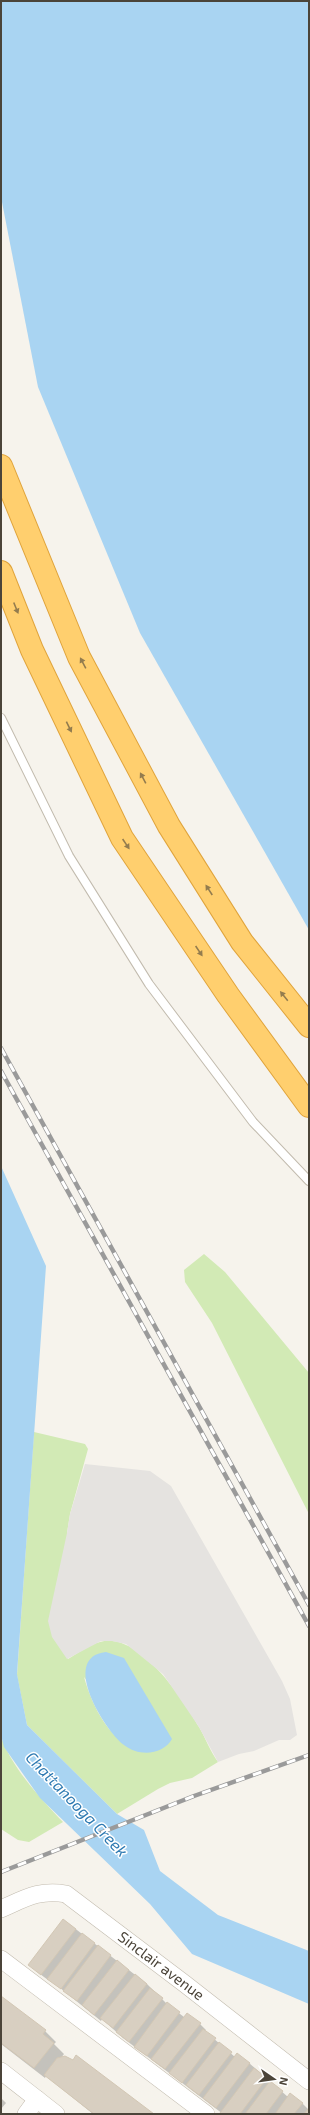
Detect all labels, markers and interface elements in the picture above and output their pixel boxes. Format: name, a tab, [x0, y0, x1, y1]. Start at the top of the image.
one-way arrow	[13, 603, 19, 615]
one-way arrow	[79, 657, 86, 669]
one-way arrow	[66, 721, 72, 733]
one-way arrow	[140, 772, 146, 784]
one-way arrow	[122, 838, 130, 849]
one-way arrow	[205, 885, 213, 895]
one-way arrow	[195, 946, 203, 957]
one-way arrow	[280, 990, 288, 1001]
water label: Chattanooga Creek	[22, 1747, 132, 1860]
street label: Sinclair avenue	[115, 1927, 208, 2003]
north arrow	[254, 2059, 294, 2099]
text: N	[277, 2076, 291, 2087]

